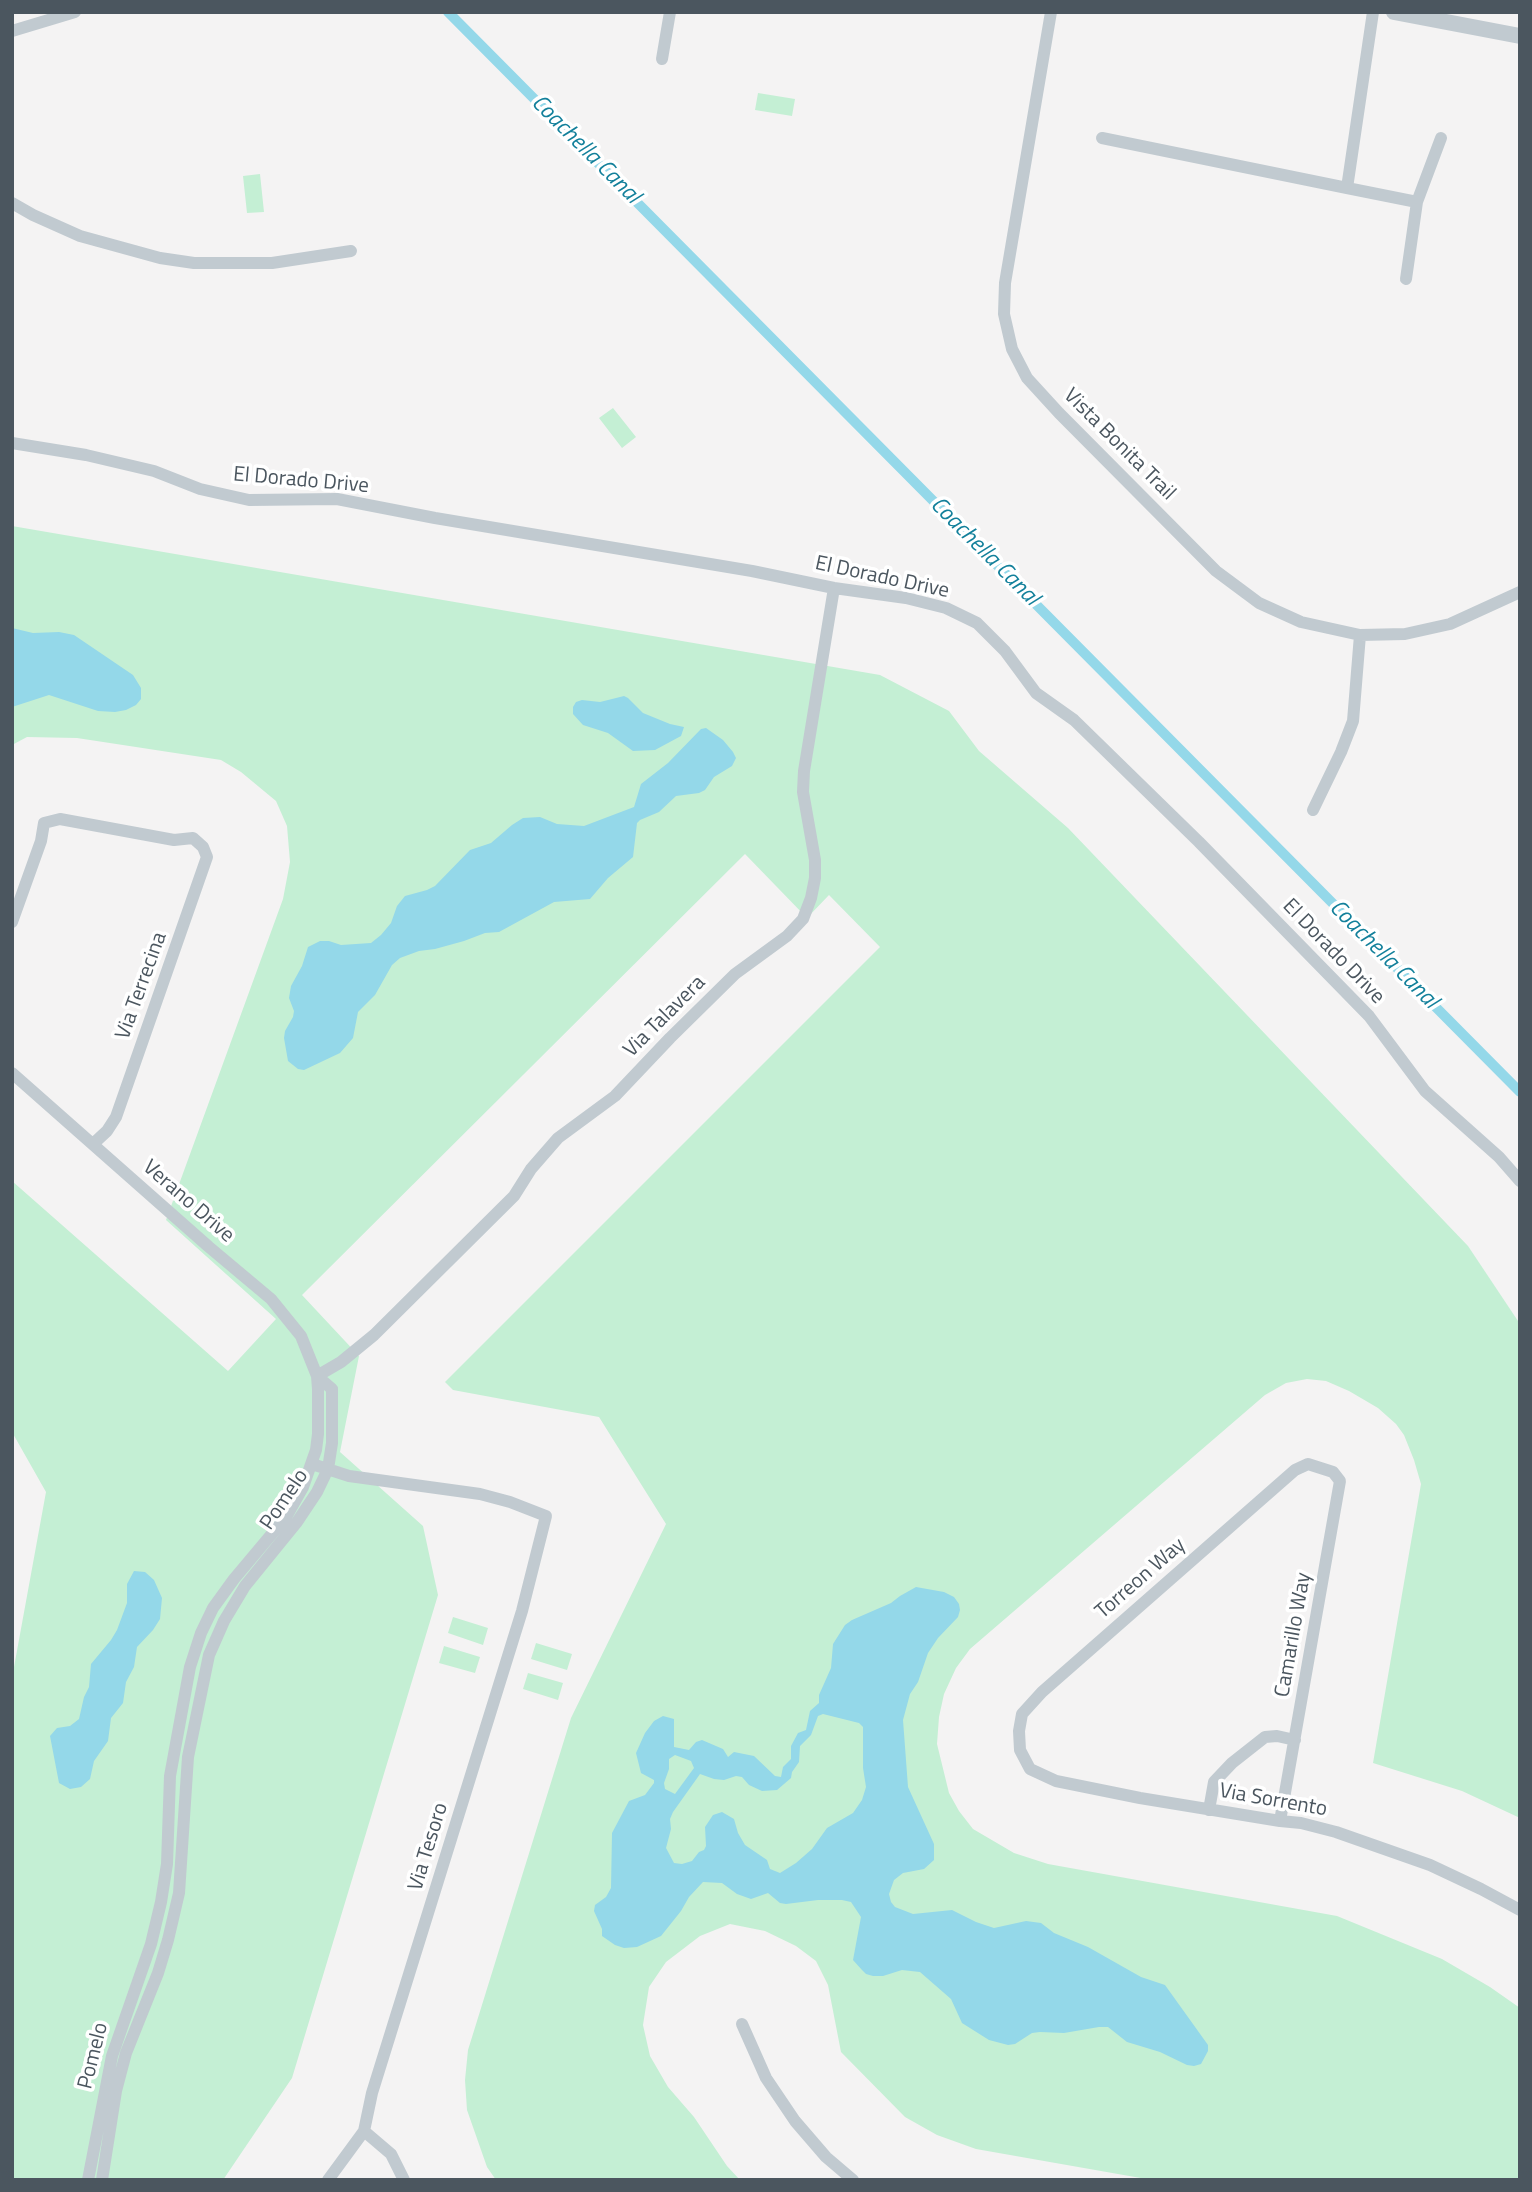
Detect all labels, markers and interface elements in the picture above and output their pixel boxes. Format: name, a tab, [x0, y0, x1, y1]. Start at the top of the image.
water label: Coachella Canal	[525, 90, 645, 210]
street label: Vista Bonita Trail	[1058, 384, 1180, 506]
street label: El Dorado Drive	[232, 463, 370, 499]
water label: Coachella Canal	[924, 492, 1044, 612]
street label: El Dorado Drive	[813, 552, 951, 604]
street label: El Dorado Drive	[1277, 894, 1389, 1010]
water label: Coachella Canal	[1323, 895, 1443, 1015]
street label: Via Terrecina	[111, 929, 173, 1043]
street label: Via Talavera	[619, 971, 711, 1063]
street label: Verano Drive	[137, 1155, 239, 1249]
street label: Pomelo	[256, 1465, 314, 1535]
street label: Torreon Way	[1091, 1533, 1191, 1625]
street label: Camarillo Way	[1271, 1571, 1317, 1699]
street label: Via Sorrento	[1217, 1779, 1329, 1823]
street label: Via Tesoro	[404, 1800, 454, 1894]
street label: Pomelo	[74, 2020, 114, 2092]

